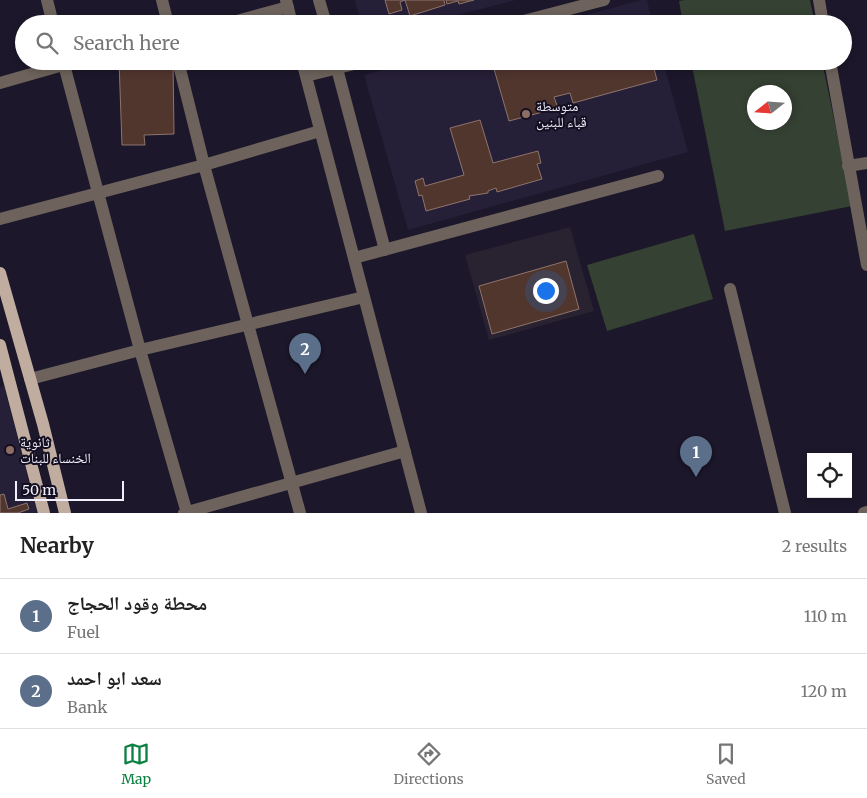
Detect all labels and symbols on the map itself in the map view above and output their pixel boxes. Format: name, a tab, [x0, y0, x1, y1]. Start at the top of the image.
north arrow	[747, 85, 792, 130]
place label: متوسطة قباء للبنين	[536, 97, 587, 131]
marker: متوسطة قباء للبنين	[520, 108, 532, 120]
your location	[533, 278, 559, 304]
pin: 2	[289, 333, 321, 374]
place label: ثانوية الخنساء للبنات	[20, 433, 91, 467]
pin: 1	[680, 436, 712, 477]
marker: ثانوية الخنساء للبنات	[4, 444, 16, 456]
scale bar	[15, 478, 124, 501]

